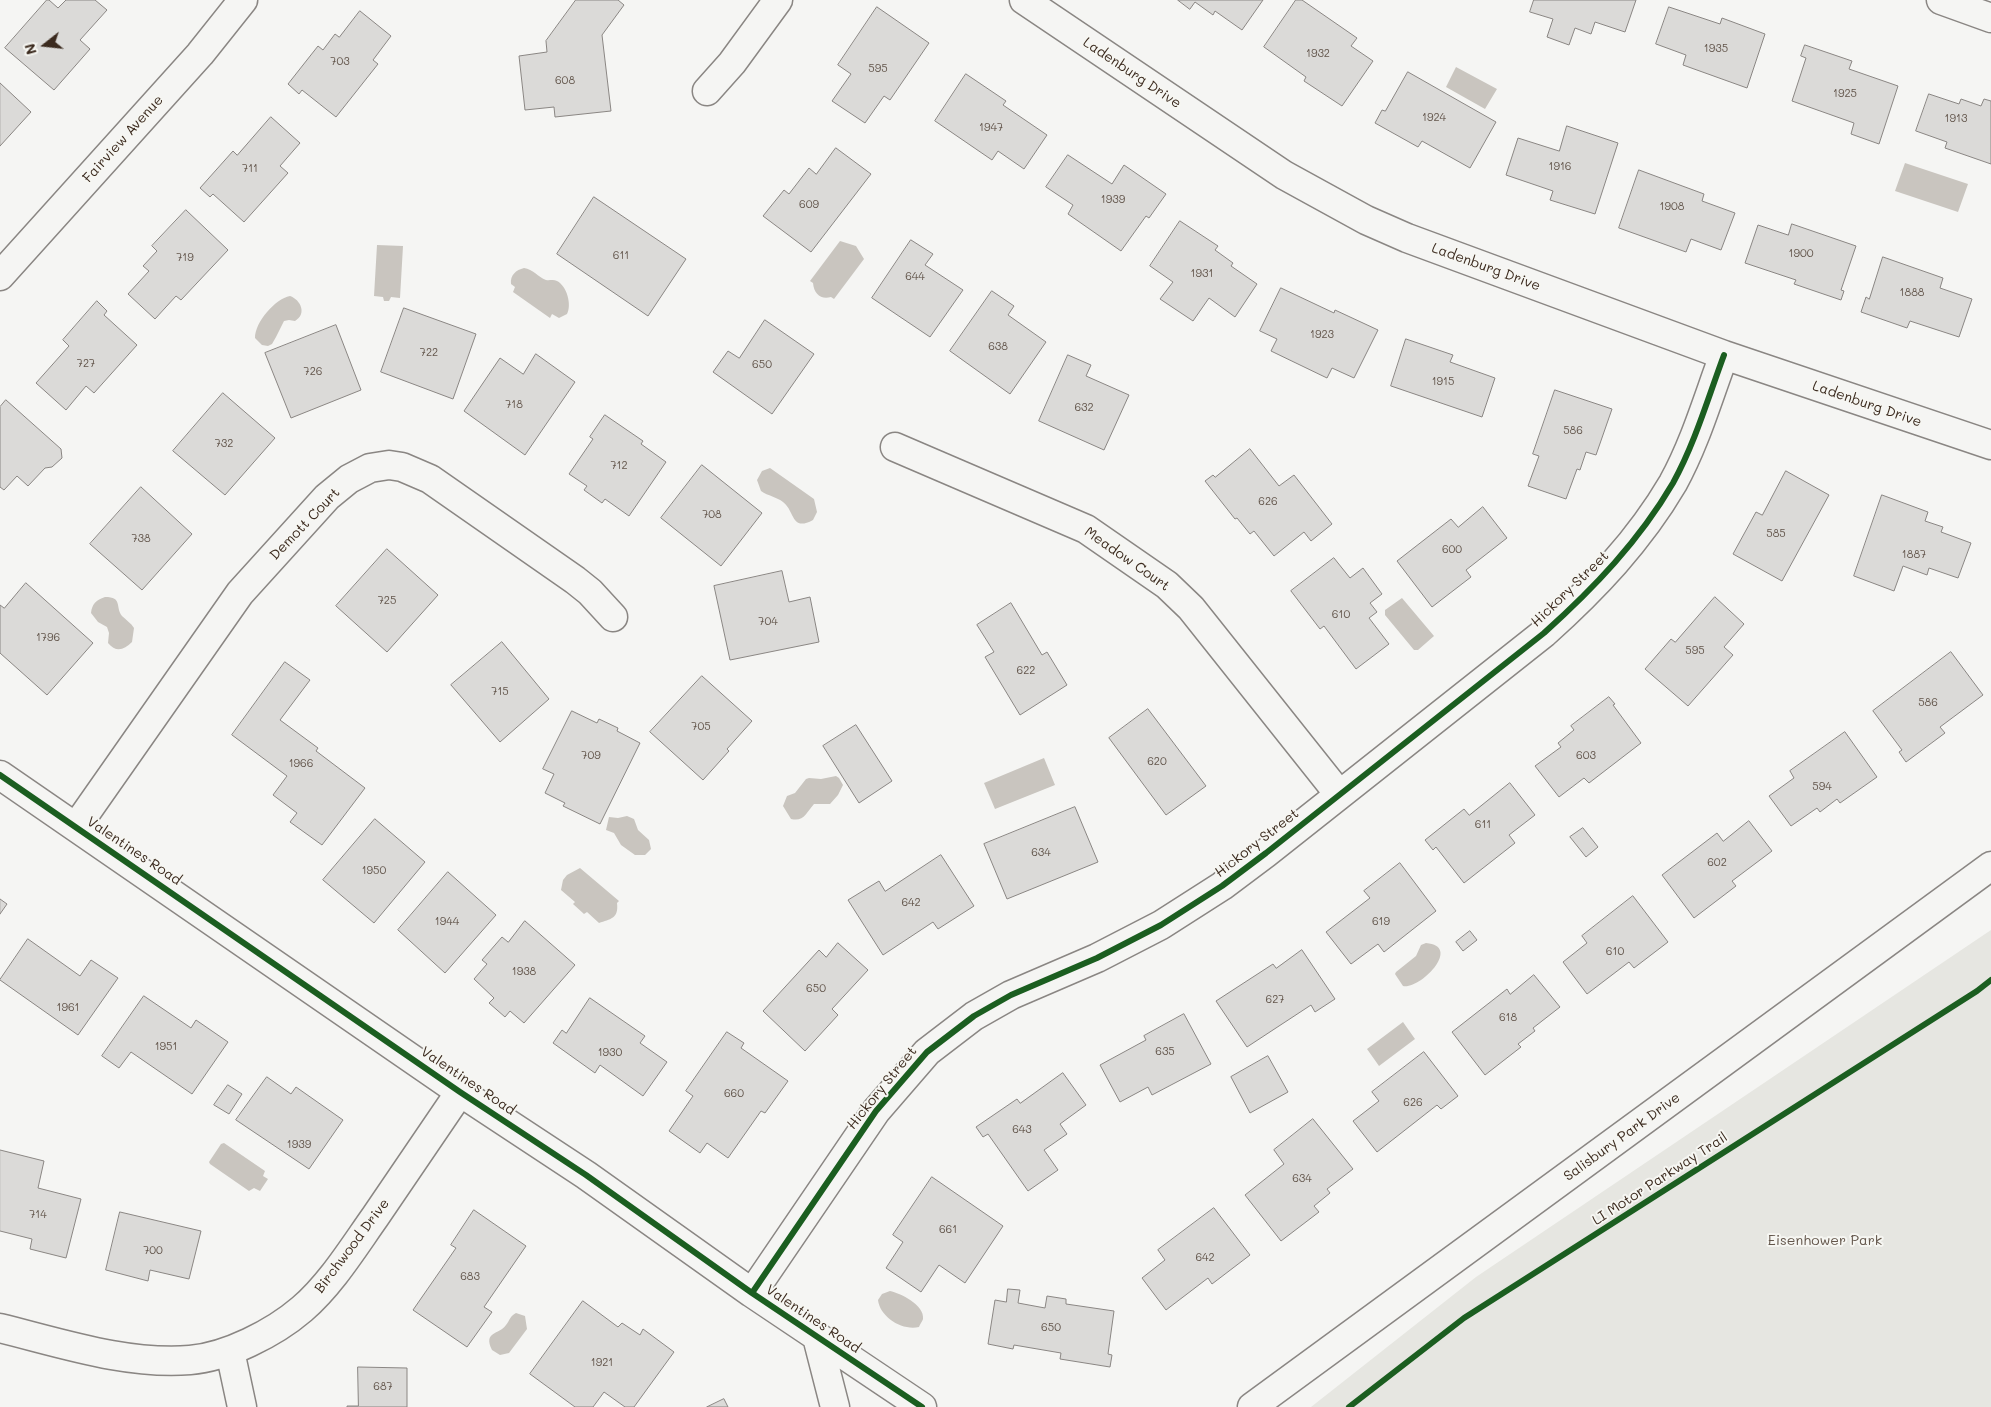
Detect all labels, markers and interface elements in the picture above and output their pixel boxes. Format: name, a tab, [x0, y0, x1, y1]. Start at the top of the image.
north arrow	[20, 20, 70, 70]
street label: Ladenburg Drive	[1080, 34, 1184, 112]
text: N	[20, 42, 41, 57]
house number: 1935	[1704, 42, 1728, 56]
house number: 1932	[1306, 47, 1330, 61]
house number: 703	[330, 55, 350, 69]
house number: 595	[868, 62, 888, 76]
house number: 608	[555, 74, 575, 88]
house number: 1925	[1833, 87, 1857, 101]
street label: Fairview Avenue	[79, 92, 167, 186]
house number: 1924	[1422, 111, 1446, 125]
house number: 1913	[1945, 112, 1967, 126]
house number: 1947	[979, 121, 1003, 135]
house number: 1916	[1549, 160, 1571, 174]
house number: 711	[242, 162, 258, 176]
house number: 1939	[1101, 193, 1125, 207]
house number: 609	[799, 198, 819, 212]
house number: 1908	[1660, 200, 1684, 214]
street label: Ladenburg Drive	[1429, 240, 1543, 294]
house number: 1900	[1789, 247, 1813, 261]
house number: 611	[613, 249, 629, 263]
house number: 719	[176, 251, 194, 265]
house number: 1931	[1191, 267, 1213, 281]
house number: 644	[905, 270, 925, 284]
house number: 1888	[1900, 286, 1924, 300]
house number: 1923	[1310, 328, 1334, 342]
house number: 638	[988, 340, 1008, 354]
house number: 722	[420, 346, 438, 360]
house number: 727	[77, 357, 95, 371]
house number: 650	[752, 358, 772, 372]
house number: 726	[304, 365, 322, 379]
house number: 1915	[1432, 375, 1454, 389]
street label: Ladenburg Drive	[1810, 377, 1924, 431]
house number: 718	[505, 398, 523, 412]
house number: 632	[1074, 401, 1094, 415]
house number: 586	[1563, 424, 1583, 438]
house number: 732	[215, 437, 233, 451]
house number: 712	[610, 459, 628, 473]
street label: Demott Court	[266, 484, 344, 564]
house number: 626	[1258, 495, 1278, 509]
house number: 708	[702, 508, 722, 522]
street label: Meadow Court	[1081, 523, 1173, 595]
house number: 585	[1766, 527, 1786, 541]
house number: 738	[131, 532, 151, 546]
house number: 600	[1442, 543, 1462, 557]
street label: Hickory Street	[1528, 548, 1612, 630]
house number: 1887	[1902, 548, 1926, 562]
house number: 725	[378, 594, 396, 608]
house number: 610	[1332, 608, 1350, 622]
house number: 704	[758, 615, 778, 629]
house number: 1796	[36, 631, 60, 645]
house number: 595	[1685, 644, 1705, 658]
house number: 622	[1017, 664, 1035, 678]
house number: 715	[491, 685, 509, 699]
house number: 586	[1918, 696, 1938, 710]
house number: 705	[691, 720, 711, 734]
house number: 709	[581, 749, 601, 763]
house number: 603	[1576, 749, 1596, 763]
house number: 620	[1147, 755, 1167, 769]
house number: 1966	[289, 757, 313, 771]
house number: 594	[1812, 780, 1832, 794]
street label: Hickory Street	[1212, 805, 1302, 881]
street label: Valentines Road	[83, 813, 185, 889]
house number: 611	[1475, 818, 1491, 832]
house number: 634	[1031, 846, 1051, 860]
house number: 602	[1707, 856, 1727, 870]
house number: 1950	[362, 864, 386, 878]
house number: 642	[901, 896, 921, 910]
house number: 1944	[435, 915, 459, 929]
house number: 619	[1372, 915, 1390, 929]
house number: 610	[1606, 945, 1624, 959]
house number: 1938	[512, 965, 536, 979]
house number: 650	[806, 982, 826, 996]
house number: 627	[1266, 993, 1284, 1007]
house number: 1961	[57, 1001, 79, 1015]
house number: 618	[1499, 1011, 1517, 1025]
house number: 1951	[155, 1040, 177, 1054]
street label: Valentines Road	[417, 1043, 519, 1119]
street label: Hickory Street	[843, 1043, 921, 1133]
house number: 635	[1155, 1045, 1175, 1059]
house number: 1930	[598, 1046, 622, 1060]
house number: 660	[724, 1087, 744, 1101]
street label: Salisbury Park Drive	[1561, 1089, 1683, 1185]
house number: 626	[1403, 1096, 1423, 1110]
house number: 643	[1012, 1123, 1032, 1137]
street label: LI Motor Parkway Trail	[1589, 1129, 1731, 1229]
house number: 1939	[287, 1138, 311, 1152]
house number: 634	[1292, 1172, 1312, 1186]
street label: Birchwood Drive	[311, 1195, 393, 1297]
house number: 714	[29, 1208, 47, 1222]
house number: 661	[939, 1223, 957, 1237]
park label: Eisenhower Park	[1768, 1233, 1882, 1249]
house number: 700	[143, 1244, 163, 1258]
house number: 642	[1195, 1251, 1215, 1265]
house number: 683	[460, 1270, 480, 1284]
street label: Valentines Road	[762, 1281, 864, 1357]
house number: 650	[1041, 1321, 1061, 1335]
house number: 1921	[591, 1356, 613, 1370]
house number: 687	[373, 1380, 393, 1394]

